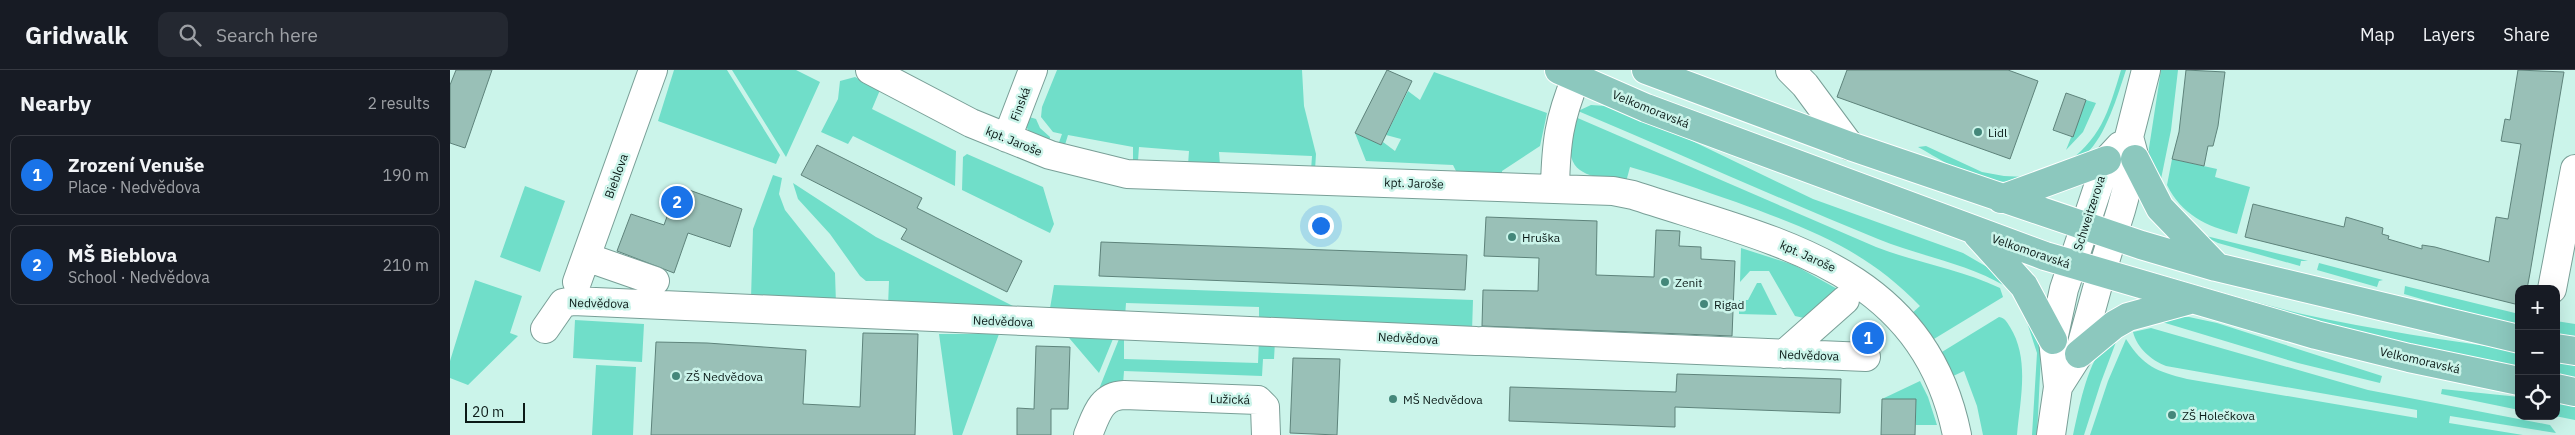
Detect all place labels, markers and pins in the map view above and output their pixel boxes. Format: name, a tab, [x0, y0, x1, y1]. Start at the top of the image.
place label: Lidl	[1988, 125, 2007, 140]
marker: Lidl	[1972, 126, 1984, 138]
pin: 2	[661, 183, 693, 221]
place label: Hruška	[1522, 230, 1561, 245]
marker: Hruška	[1506, 231, 1518, 243]
place label: Zenit	[1675, 275, 1703, 290]
marker: Zenit	[1659, 276, 1671, 288]
place label: Rigad	[1714, 297, 1744, 312]
marker: Rigad	[1698, 298, 1710, 310]
pin: 1	[1852, 319, 1884, 357]
place label: ZŠ Nedvědova	[686, 369, 764, 384]
marker: ZŠ Nedvědova	[670, 370, 682, 382]
place label: MŠ Nedvědova	[1403, 392, 1483, 407]
marker: MŠ Nedvědova	[1387, 393, 1399, 405]
place label: ZŠ Holečkova	[2182, 408, 2255, 423]
marker: ZŠ Holečkova	[2166, 409, 2178, 421]

